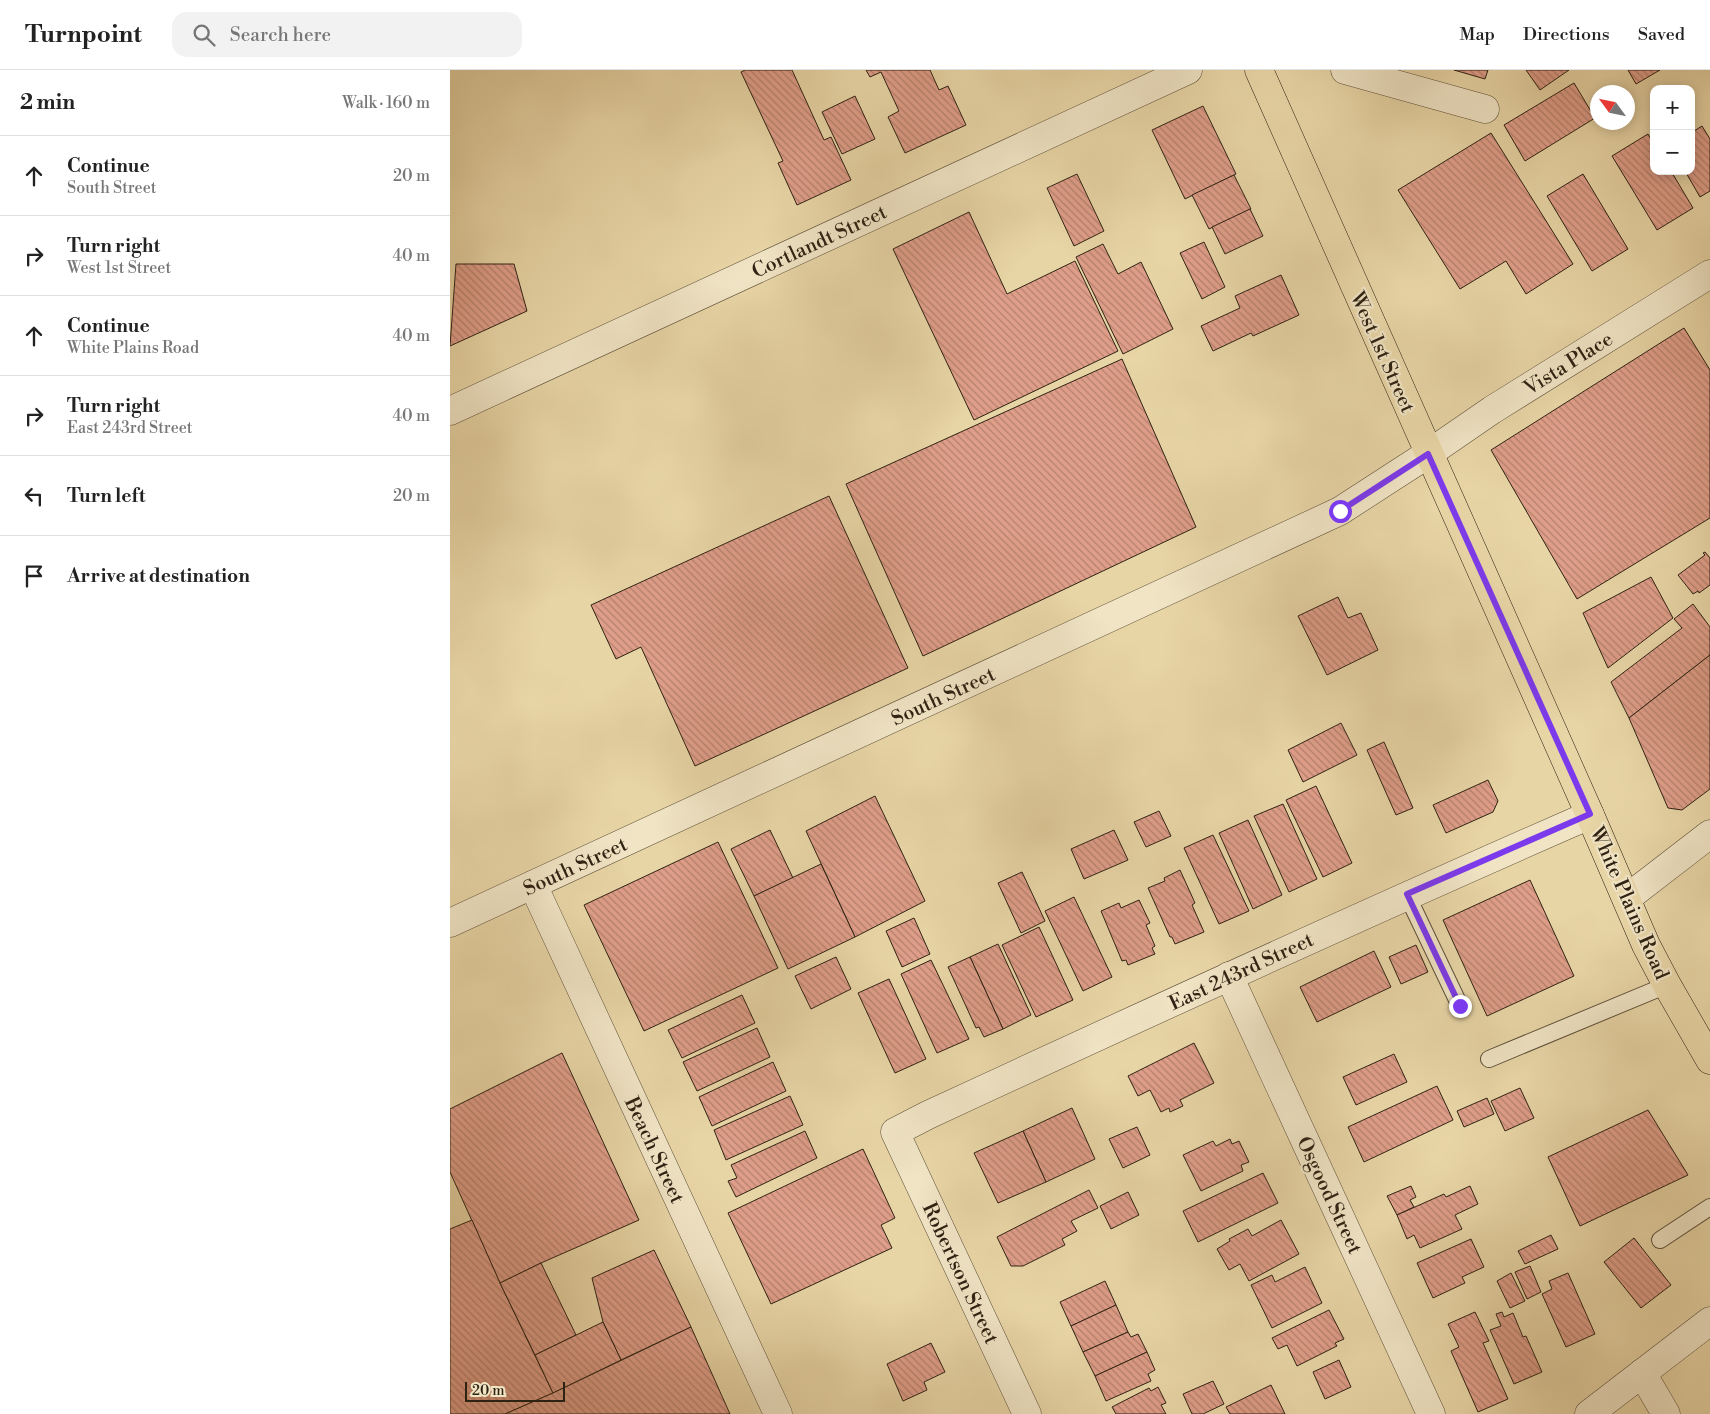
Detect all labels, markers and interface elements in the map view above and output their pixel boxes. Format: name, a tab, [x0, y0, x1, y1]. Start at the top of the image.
search box	[172, 12, 522, 57]
text: Turnpoint	[25, 20, 142, 50]
icon: search	[190, 21, 218, 49]
text: Search here	[230, 23, 331, 47]
text: Map	[1459, 23, 1495, 46]
text: Directions	[1523, 23, 1610, 46]
text: Saved	[1638, 23, 1685, 46]
north arrow	[1590, 85, 1635, 130]
map controls	[1650, 85, 1695, 175]
button: +	[1650, 85, 1695, 130]
text: 2 min	[20, 90, 75, 116]
text: Walk · 160 m	[342, 93, 430, 113]
button: −	[1650, 130, 1695, 175]
text: Continue	[67, 154, 150, 178]
icon: ahead	[20, 162, 48, 190]
text: 20 m	[393, 166, 430, 186]
text: South Street	[67, 178, 156, 198]
street label: Cortlandt Street	[748, 200, 891, 285]
text: Turn right	[67, 234, 160, 258]
icon: right	[20, 242, 48, 270]
text: 40 m	[393, 246, 430, 266]
text: West 1st Street	[67, 258, 171, 278]
street label: West 1st Street	[1343, 287, 1420, 417]
text: Continue	[67, 314, 150, 338]
icon: ahead	[20, 322, 48, 350]
text: 40 m	[393, 326, 430, 346]
street label: Vista Place	[1519, 327, 1618, 402]
text: White Plains Road	[67, 338, 199, 358]
text: Turn right	[67, 394, 160, 418]
icon: right	[20, 402, 48, 430]
text: 40 m	[393, 406, 430, 426]
text: East 243rd Street	[67, 418, 192, 438]
icon: left	[20, 482, 48, 510]
text: Turn left	[67, 484, 146, 508]
text: 20 m	[393, 486, 430, 506]
route start	[1329, 500, 1352, 523]
icon: arrive	[20, 562, 48, 590]
text: Arrive at destination	[67, 564, 250, 588]
street label: South Street	[888, 662, 1000, 732]
street label: White Plains Road	[1583, 822, 1674, 985]
street label: South Street	[520, 832, 632, 902]
street label: East 243rd Street	[1165, 928, 1318, 1017]
route end	[1449, 995, 1472, 1018]
street label: Beach Street	[618, 1093, 689, 1208]
street label: Osgood Street	[1290, 1133, 1367, 1258]
street label: Robertson Street	[916, 1199, 1003, 1348]
scale bar	[465, 1379, 565, 1402]
text: 20 m	[472, 1382, 504, 1400]

